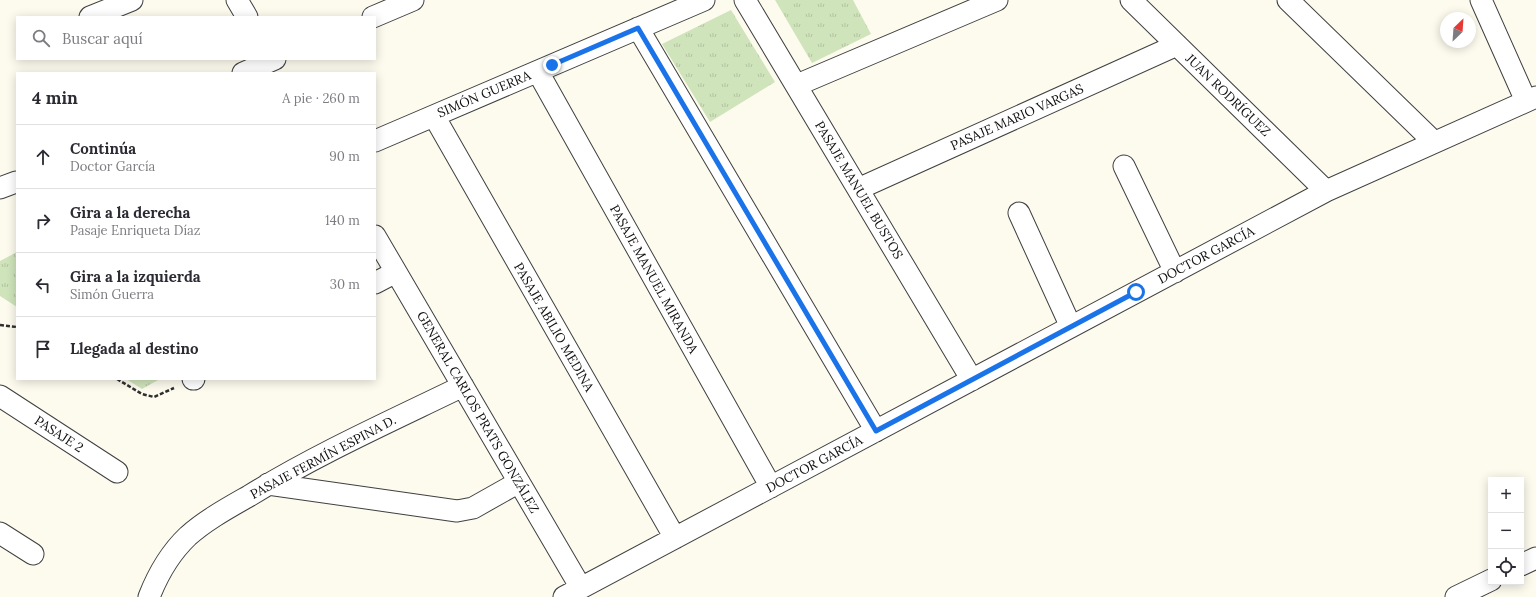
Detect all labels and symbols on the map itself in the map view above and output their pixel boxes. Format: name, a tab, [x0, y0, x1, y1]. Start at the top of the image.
north arrow	[1440, 12, 1476, 48]
street label: JUAN RODRÍGUEZ	[1181, 49, 1274, 140]
route end	[543, 56, 561, 74]
street label: SIMÓN GUERRA	[435, 66, 534, 121]
street label: PASAJE MARIO VARGAS	[948, 80, 1086, 154]
street label: PASAJE MANUEL BUSTOS	[811, 118, 907, 262]
street label: PASAJE MANUEL MIRANDA	[606, 202, 702, 357]
street label: DOCTOR GARCÍA	[1155, 222, 1258, 288]
street label: PASAJE ABILIO MEDINA	[510, 260, 598, 395]
route start	[1127, 283, 1145, 301]
street label: GENERAL CARLOS PRATS GONZÁLEZ	[413, 308, 543, 516]
street label: PASAJE FERMÍN ESPINA D.	[247, 411, 399, 503]
street label: PASAJE 2	[31, 412, 87, 456]
street label: DOCTOR GARCÍA	[763, 431, 866, 497]

